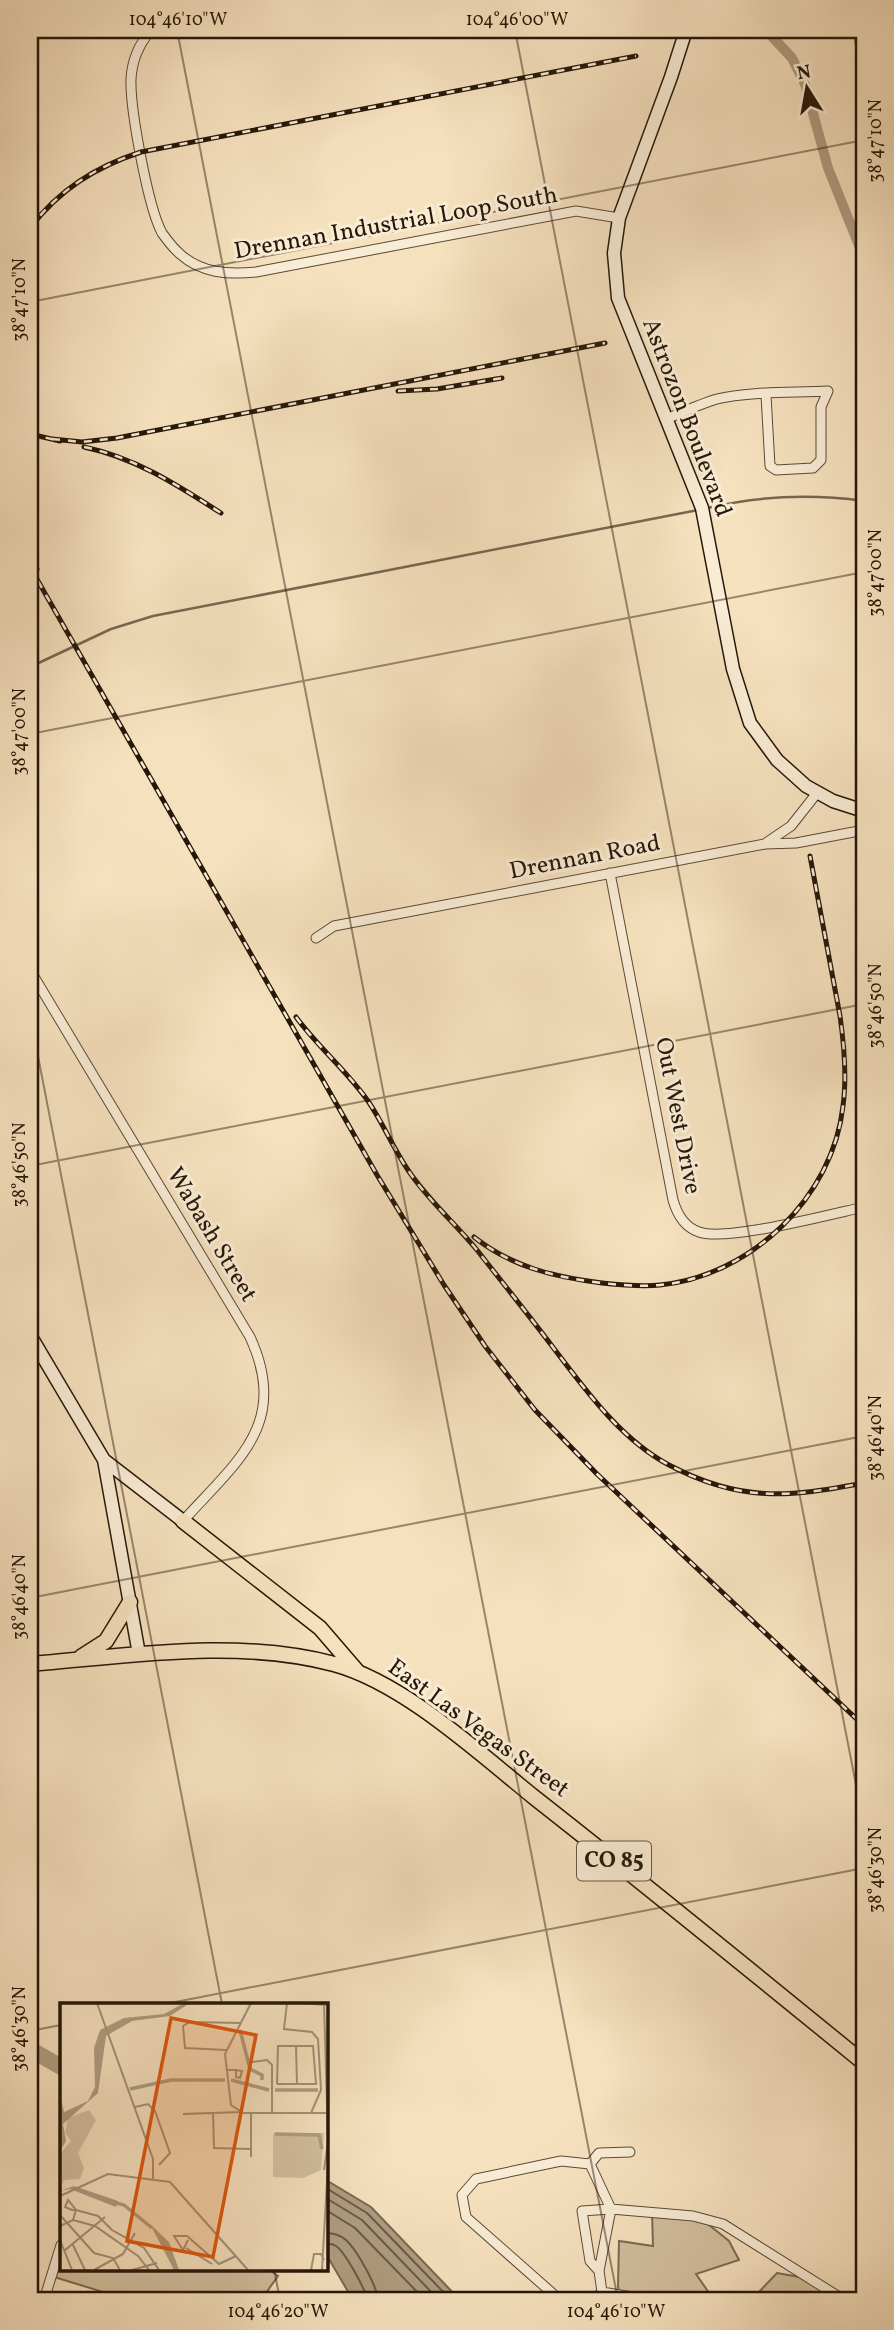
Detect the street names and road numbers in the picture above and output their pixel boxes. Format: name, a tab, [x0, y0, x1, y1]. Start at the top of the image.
street label: Drennan Industrial Loop South	[231, 179, 561, 269]
street label: Astrozon Boulevard	[632, 314, 740, 522]
street label: Drennan Road	[507, 827, 663, 889]
street label: Out West Drive	[645, 1035, 709, 1197]
street label: Wabash Street	[157, 1161, 265, 1309]
street label: East Las Vegas Street	[380, 1651, 576, 1807]
road number: CO 85	[577, 1842, 651, 1880]

